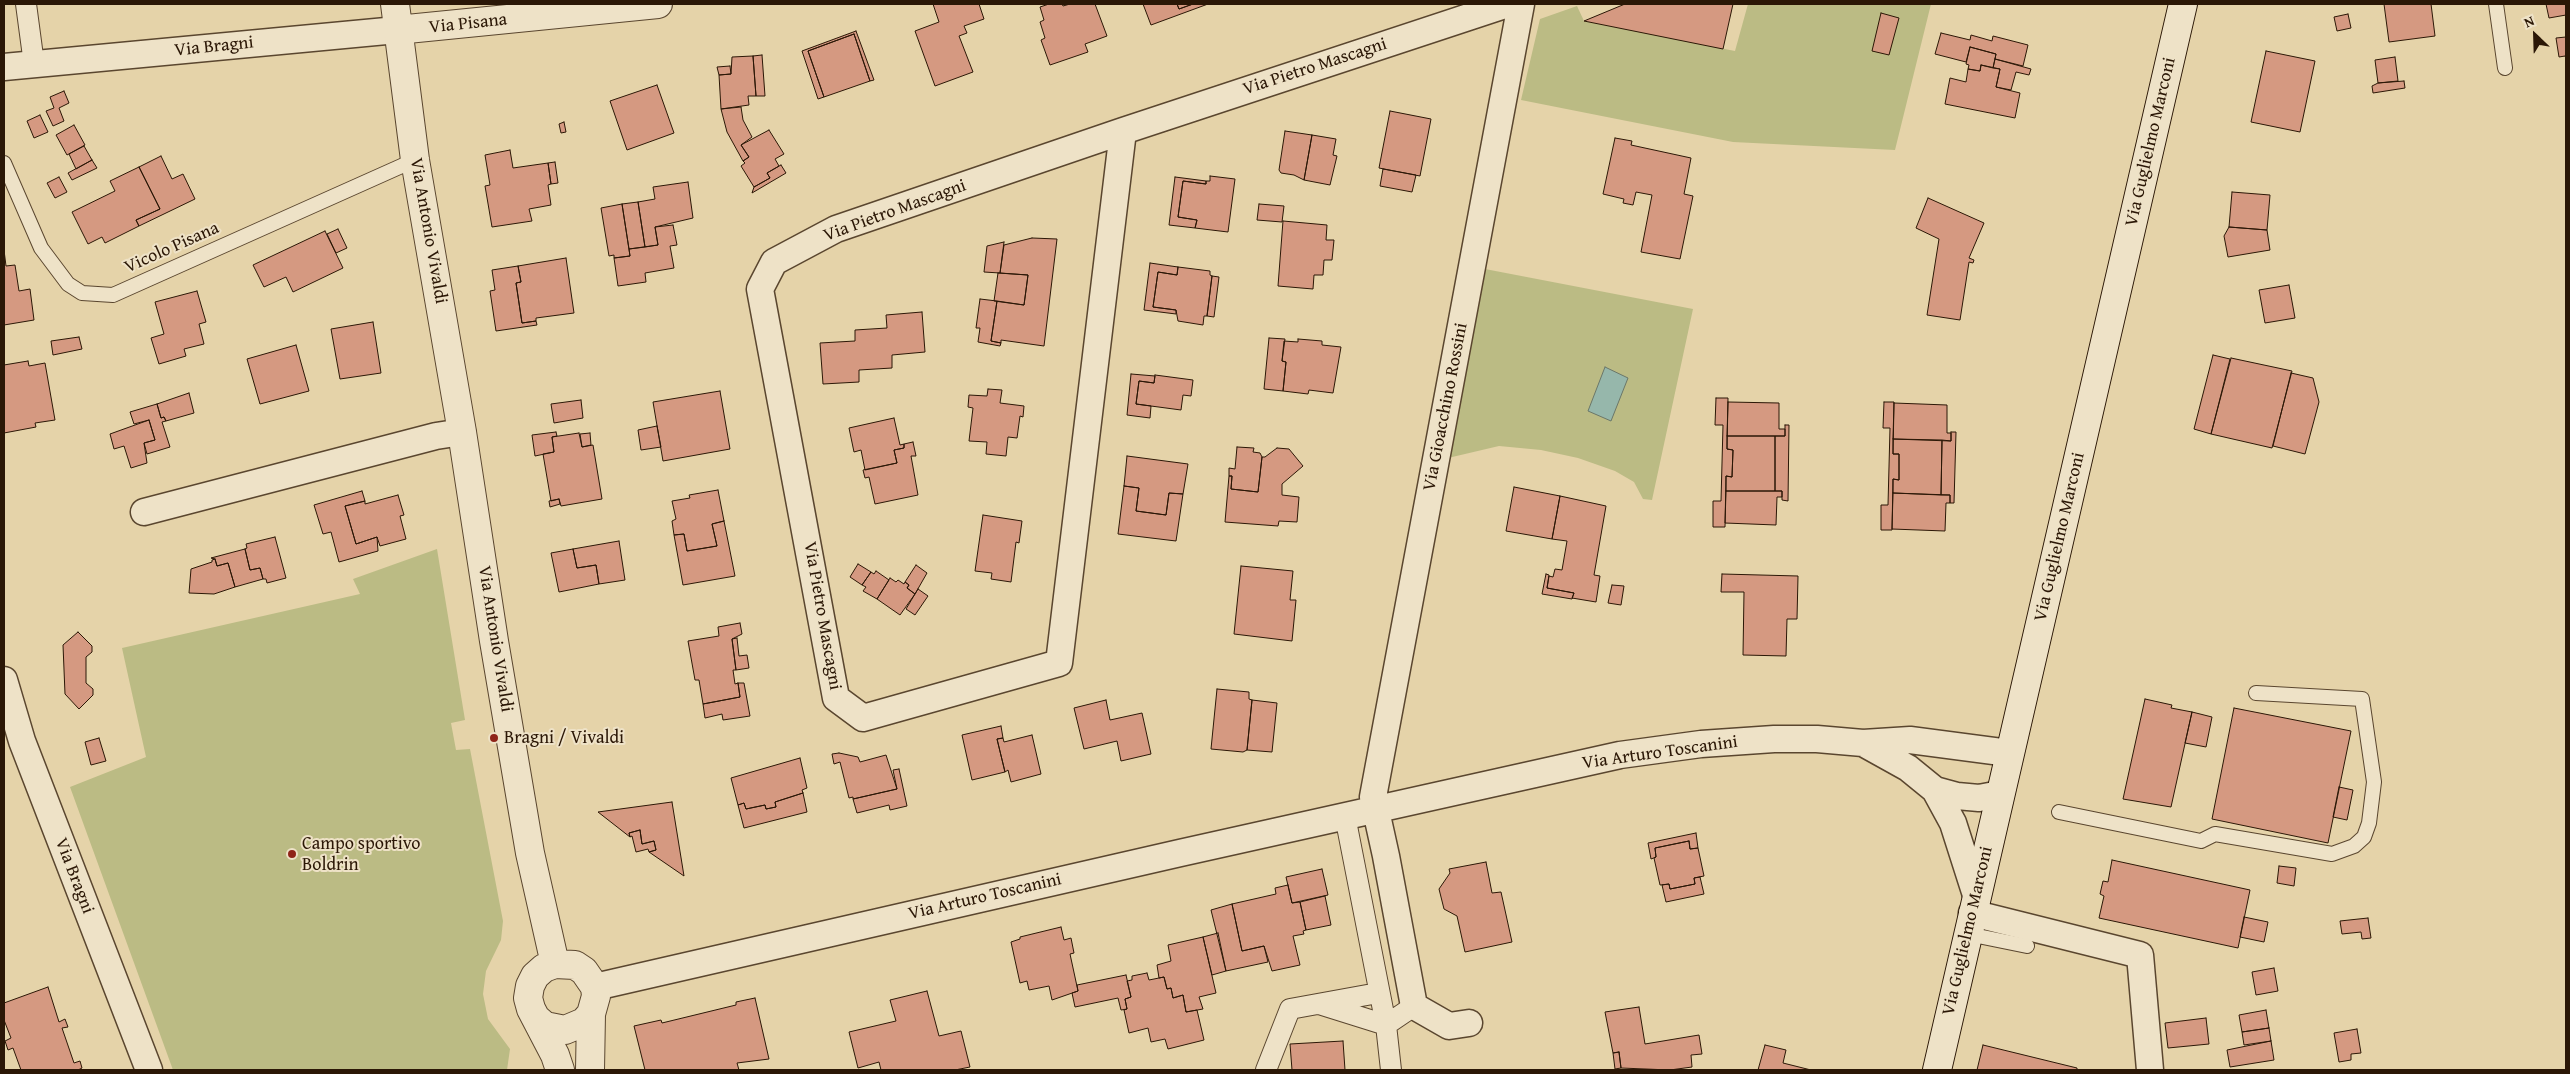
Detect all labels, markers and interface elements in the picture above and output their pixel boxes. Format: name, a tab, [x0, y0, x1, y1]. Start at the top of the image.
street label: Via Pisana	[428, 9, 508, 39]
north arrow	[2510, 10, 2560, 60]
text: N	[2521, 10, 2537, 32]
street label: Via Bragni	[173, 32, 255, 62]
street label: Via Pietro Mascagni	[1240, 34, 1390, 100]
street label: Via Guglielmo Marconi	[2121, 55, 2181, 229]
street label: Via Antonio Vivaldi	[405, 156, 451, 306]
street label: Via Pietro Mascagni	[821, 175, 969, 247]
street label: Vicolo Pisana	[121, 218, 223, 278]
street label: Via Gioacchino Rossini	[1419, 321, 1473, 493]
street label: Via Guglielmo Marconi	[2030, 450, 2090, 624]
street label: Via Pietro Mascagni	[798, 540, 846, 692]
street label: Via Antonio Vivaldi	[473, 564, 517, 714]
place label: Bragni / Vivaldi	[504, 727, 624, 749]
street label: Via Arturo Toscanini	[1581, 731, 1739, 775]
marker: Bragni / Vivaldi	[488, 732, 500, 744]
place label: Campo sportivo Boldrin	[302, 833, 421, 876]
street label: Via Bragni	[50, 835, 98, 917]
street label: Via Guglielmo Marconi	[1938, 844, 1998, 1018]
marker: Campo sportivo Boldrin	[286, 848, 298, 860]
street label: Via Arturo Toscanini	[906, 869, 1064, 925]

